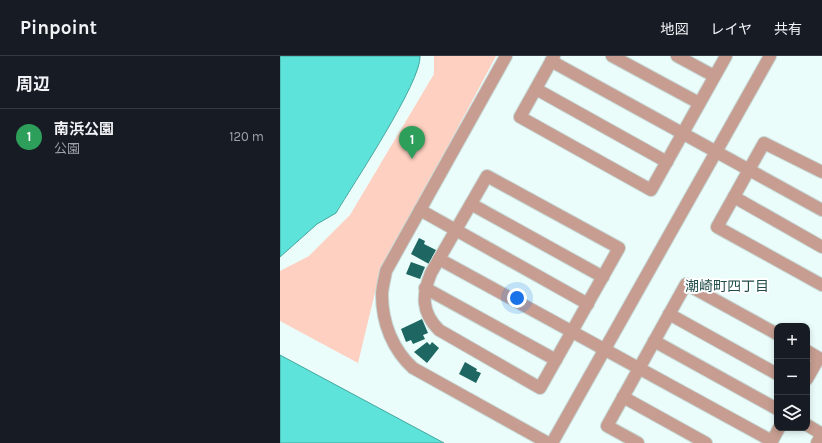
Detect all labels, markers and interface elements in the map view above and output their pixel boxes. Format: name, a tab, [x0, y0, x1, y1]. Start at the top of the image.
text: Pinpoint	[20, 17, 97, 39]
text: 地図	[660, 21, 688, 38]
text: レイヤ	[710, 21, 752, 38]
text: 共有	[774, 21, 802, 38]
text: 周辺	[16, 74, 50, 94]
text: 南浜公園	[54, 120, 114, 138]
pin: 1	[399, 126, 425, 159]
text: 1	[27, 129, 31, 144]
text: 120 m	[229, 129, 264, 144]
text: 公園	[54, 141, 80, 156]
district label: 潮崎町四丁目	[685, 278, 769, 295]
your location	[507, 288, 527, 308]
map controls	[774, 323, 810, 431]
button: +	[774, 323, 810, 359]
button: −	[774, 359, 810, 395]
button: layers	[774, 395, 810, 431]

